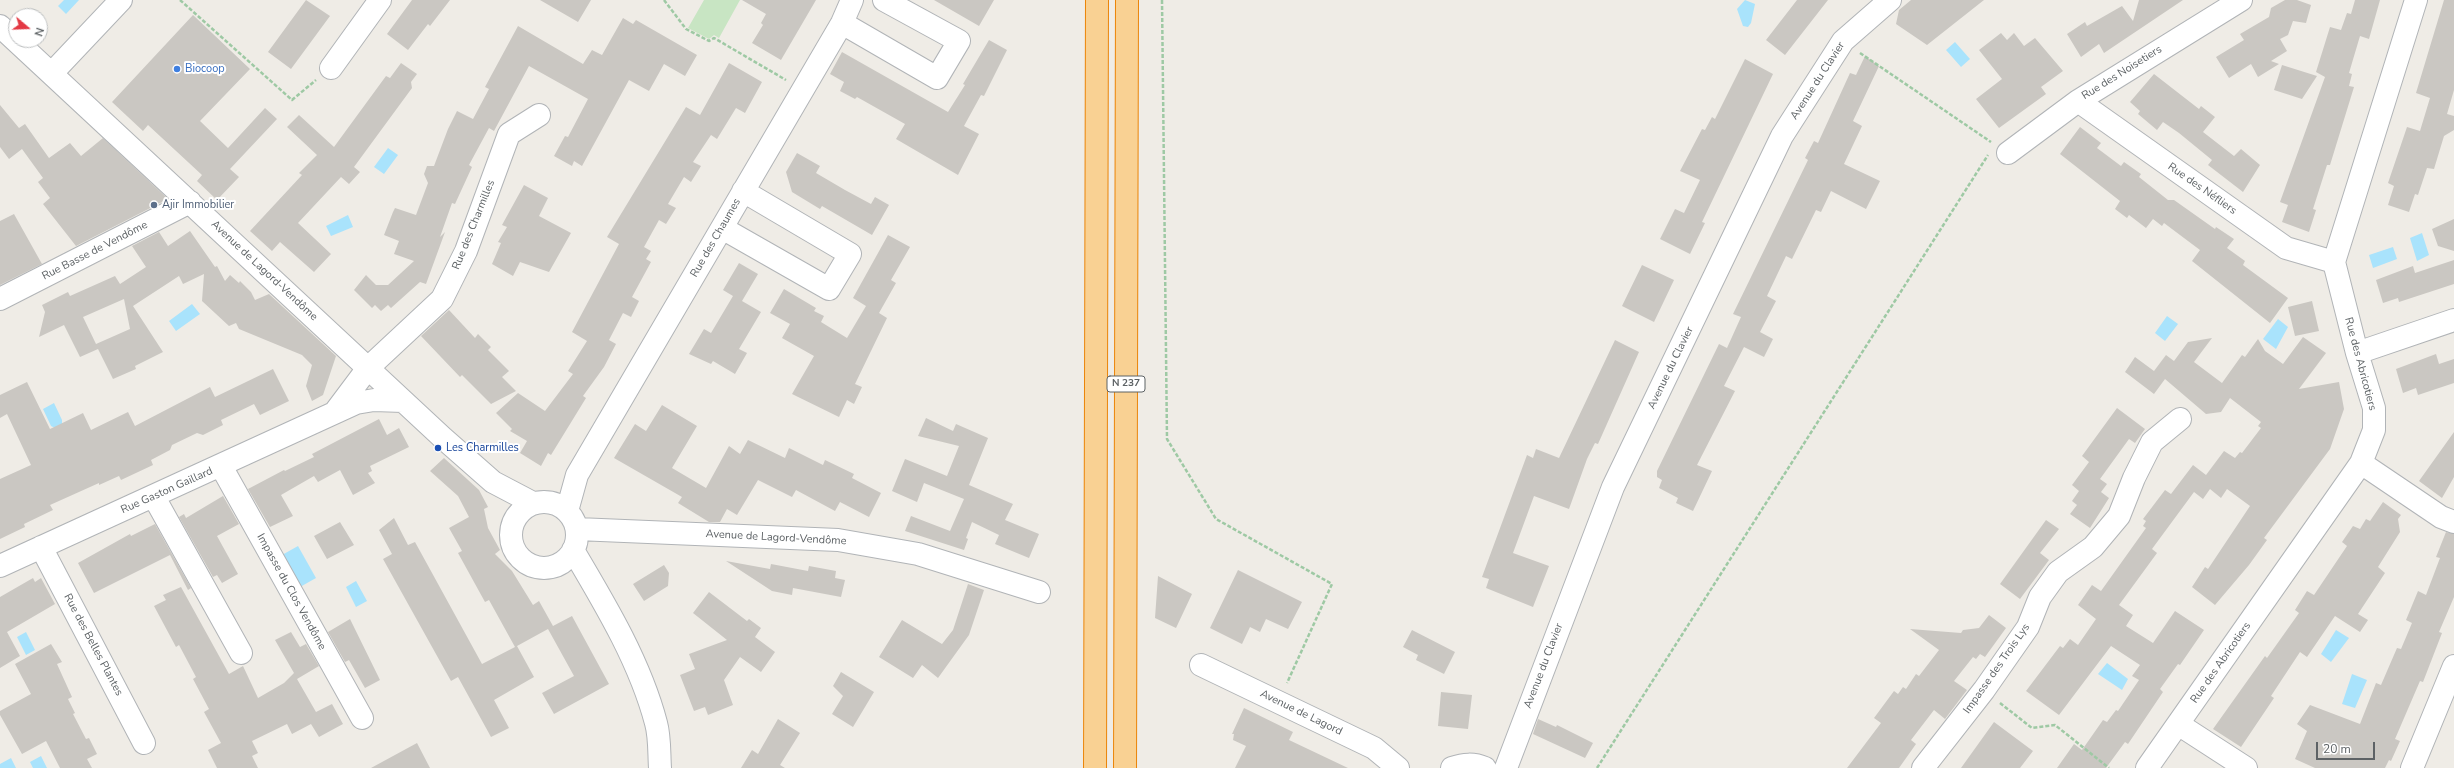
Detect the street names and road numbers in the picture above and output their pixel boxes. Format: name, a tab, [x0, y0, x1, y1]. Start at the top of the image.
street label: Avenue du Clavier	[1788, 40, 1848, 122]
street label: Rue des Noisetiers	[2080, 43, 2164, 103]
street label: Rue des Néfliers	[2165, 160, 2239, 218]
street label: Rue des Charmilles	[450, 178, 498, 272]
street label: Rue des Chaumes	[688, 196, 744, 280]
street label: Avenue de Lagord-Vendôme	[208, 218, 320, 324]
street label: Rue Basse de Vendôme	[40, 219, 150, 283]
street label: Rue des Abricotiers	[2341, 316, 2379, 412]
street label: Avenue du Clavier	[1645, 325, 1697, 411]
road number: N 237	[1107, 376, 1145, 392]
street label: Rue Gaston Gaillard	[119, 465, 215, 517]
street label: Avenue de Lagord-Vendôme	[705, 528, 847, 548]
street label: Impasse du Clos Vendôme	[254, 532, 328, 652]
street label: Rue des Belles Plantes	[61, 592, 125, 698]
street label: Rue des Abricotiers	[2188, 620, 2254, 706]
street label: Impasse des Trois Lys	[1961, 621, 2033, 717]
street label: Avenue du Clavier	[1522, 622, 1566, 710]
street label: Avenue de Lagord	[1258, 687, 1344, 739]

